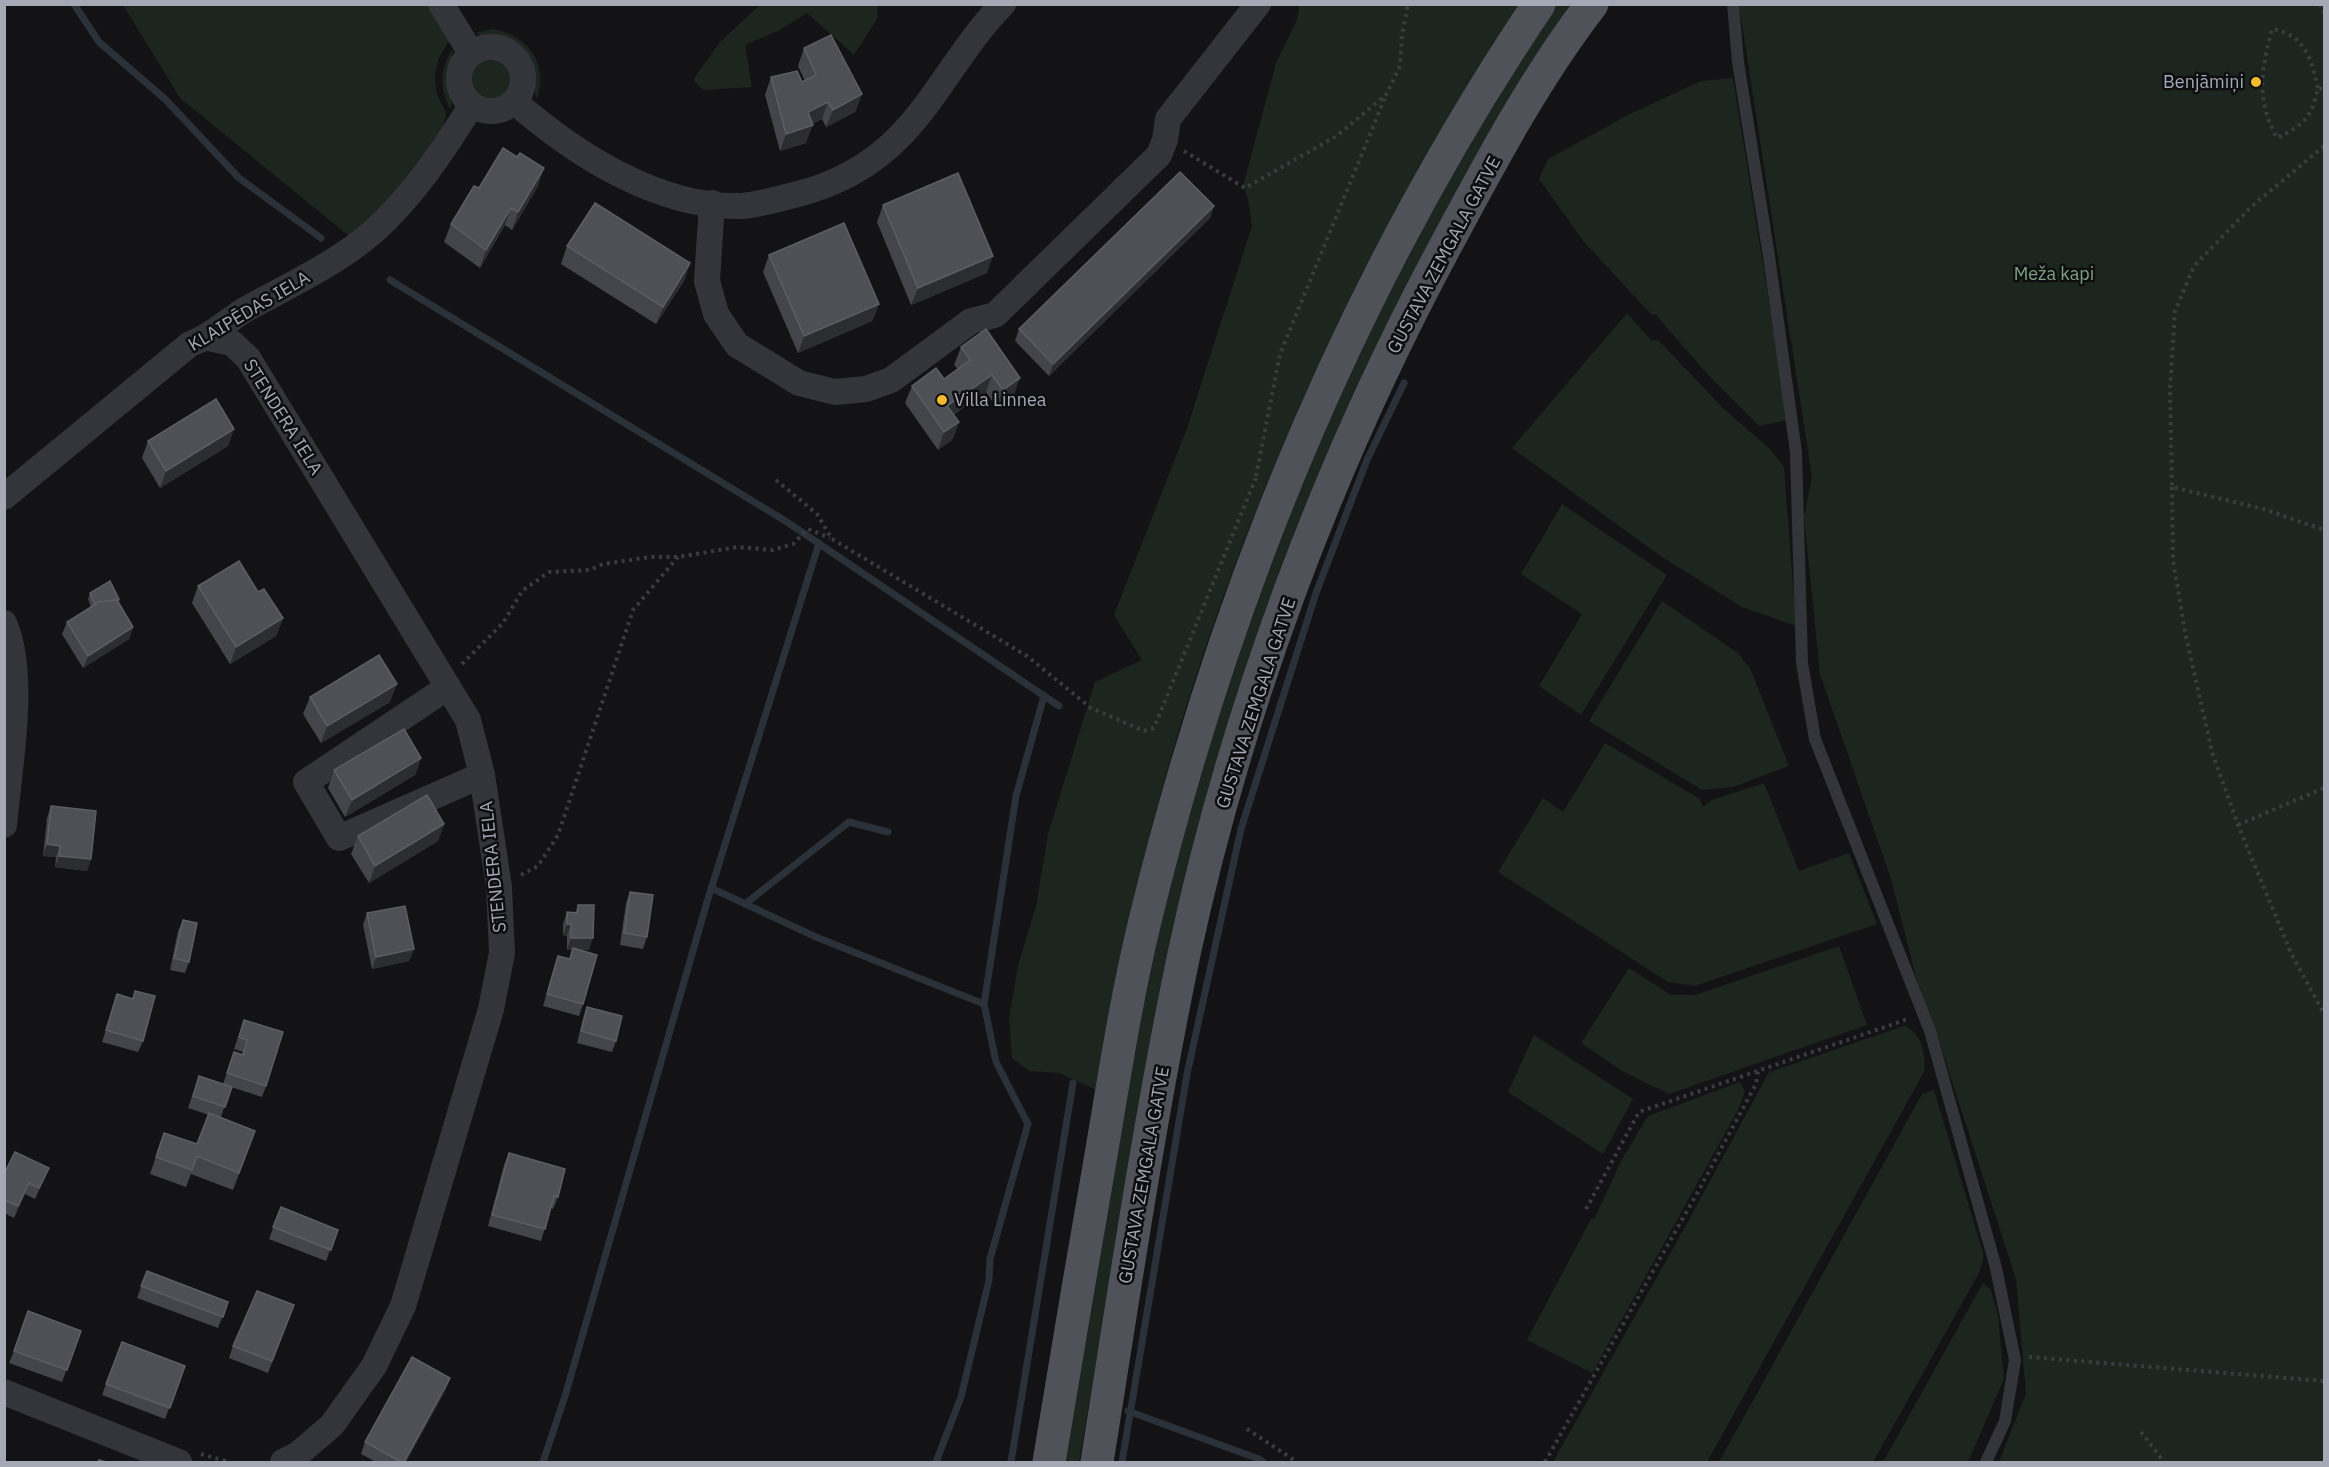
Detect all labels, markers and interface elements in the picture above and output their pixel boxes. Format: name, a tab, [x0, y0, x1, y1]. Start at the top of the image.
place label: Benjāmiņi	[2163, 70, 2244, 93]
marker: Benjāmiņi	[2249, 75, 2263, 89]
street label: GUSTAVA ZEMGALA GATVE	[1382, 152, 1505, 357]
park label: Meža kapi	[2014, 262, 2094, 285]
street label: KLAIPĒDAS IELA	[184, 265, 314, 356]
street label: STENDERA IELA	[239, 355, 328, 479]
place label: Villa Linnea	[954, 388, 1047, 411]
marker: Villa Linnea	[935, 393, 949, 407]
street label: GUSTAVA ZEMGALA GATVE	[1211, 595, 1301, 811]
street label: STENDERA IELA	[474, 800, 511, 934]
street label: GUSTAVA ZEMGALA GATVE	[1113, 1064, 1174, 1285]

